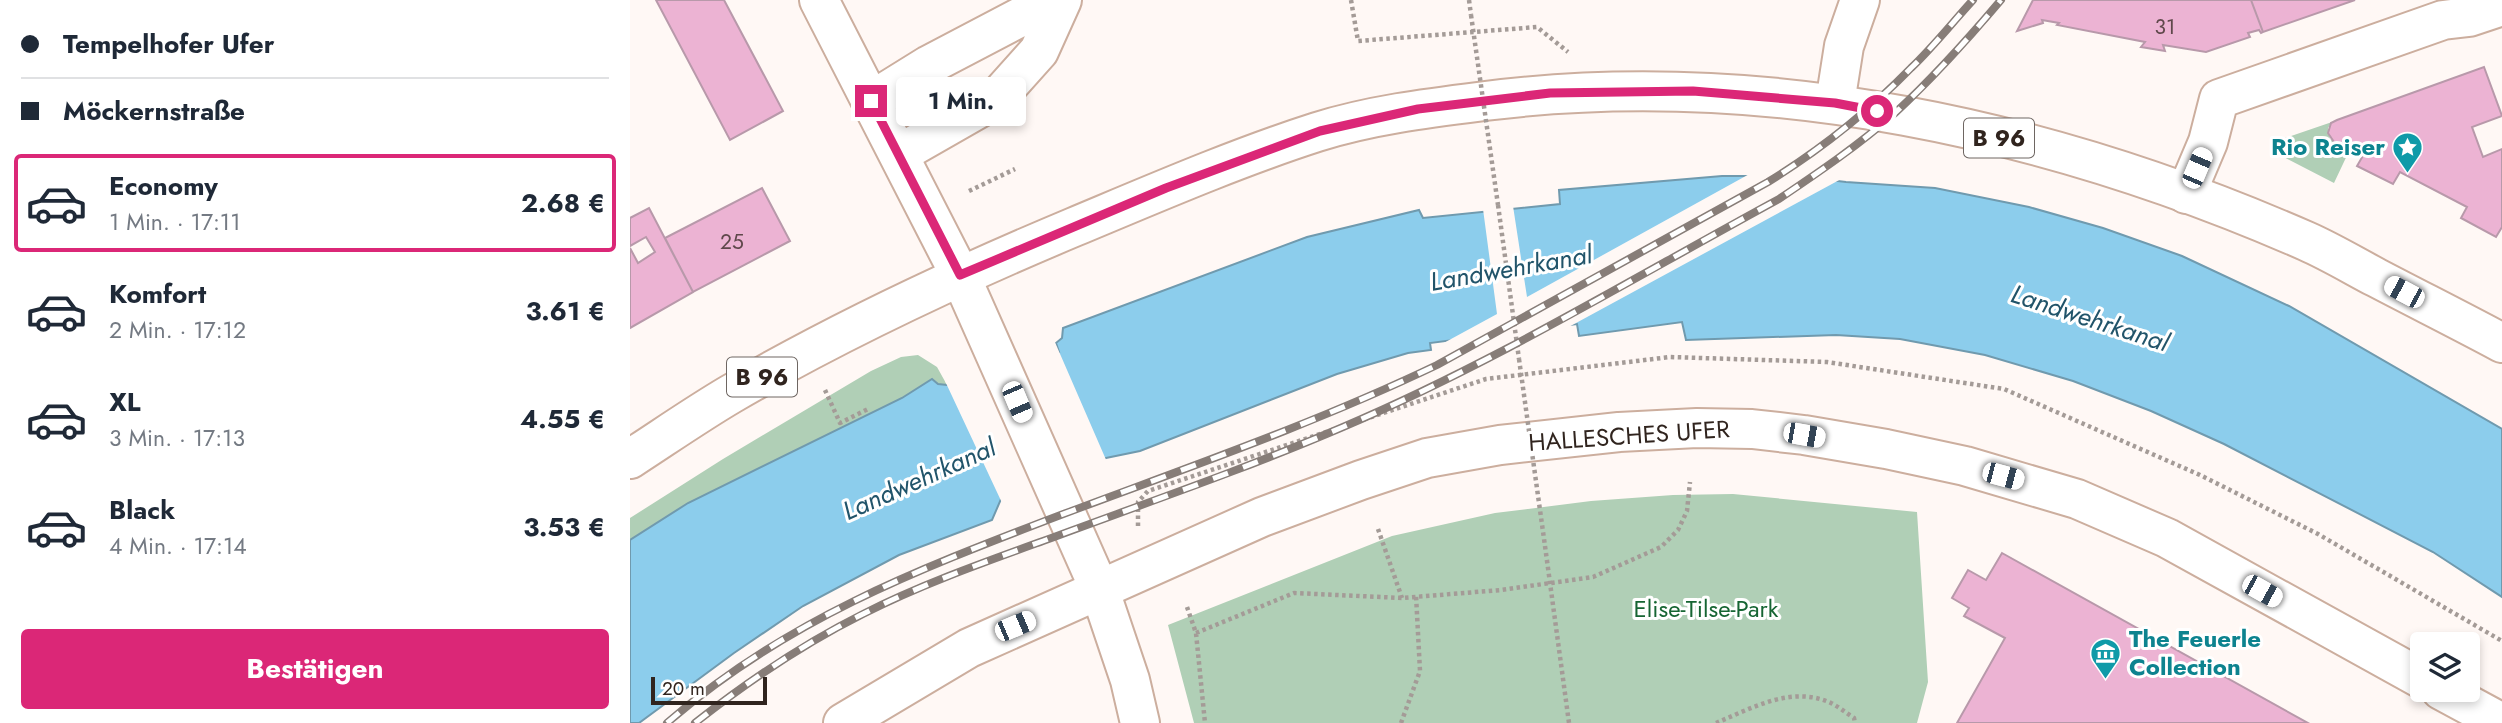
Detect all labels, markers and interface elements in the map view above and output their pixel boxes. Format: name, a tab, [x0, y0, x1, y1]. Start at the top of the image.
house number: 31	[2155, 12, 2175, 42]
text: Tempelhofer Ufer	[63, 25, 274, 63]
callout: 1 Min.	[896, 76, 1025, 126]
text: 1 Min.	[928, 84, 994, 118]
route end	[855, 85, 887, 117]
text: Möckernstraße	[63, 92, 245, 130]
route start	[1861, 95, 1893, 127]
road number: B 96	[1964, 119, 2034, 158]
place label: Rio Reiser	[2271, 129, 2385, 164]
place icon: Rio Reiser	[2391, 130, 2425, 174]
car	[2180, 145, 2215, 191]
text: Economy	[109, 167, 218, 205]
icon: car	[25, 172, 88, 235]
text: 2.68 €	[521, 184, 605, 222]
text: 1 Min. · 17:11	[109, 205, 241, 239]
house number: 25	[720, 227, 744, 257]
water label: Landwehrkanal	[1427, 235, 1596, 301]
car	[2381, 273, 2428, 311]
text: Komfort	[109, 275, 206, 313]
water label: Landwehrkanal	[2006, 275, 2175, 362]
icon: car	[25, 280, 88, 343]
text: 3.61 €	[525, 292, 605, 330]
text: 2 Min. · 17:12	[109, 313, 246, 347]
road number: B 96	[727, 358, 797, 396]
car	[1000, 379, 1035, 425]
text: XL	[109, 383, 141, 421]
icon: car	[25, 388, 88, 451]
text: 4.55 €	[520, 400, 605, 438]
street label: HALLESCHES UFER	[1527, 411, 1731, 460]
text: 3 Min. · 17:13	[109, 421, 245, 455]
car	[1782, 421, 1827, 449]
water label: Landwehrkanal	[836, 428, 1003, 530]
car	[1980, 460, 2027, 492]
text: Black	[109, 491, 175, 529]
icon: car	[25, 496, 88, 559]
text: 3.53 €	[523, 508, 605, 546]
text: 4 Min. · 17:14	[109, 529, 247, 563]
car	[2239, 572, 2286, 610]
park label: Elise-Tilse-Park	[1634, 591, 1779, 626]
car	[992, 608, 1039, 644]
place label: The Feuerle Collection	[2129, 621, 2261, 684]
button: Bestätigen	[21, 629, 609, 709]
map controls	[2410, 632, 2480, 702]
button: layers	[2410, 632, 2480, 702]
museum icon: The Feuerle Collection	[2089, 636, 2123, 680]
scale bar	[651, 674, 766, 706]
text: 20 m	[662, 675, 705, 702]

